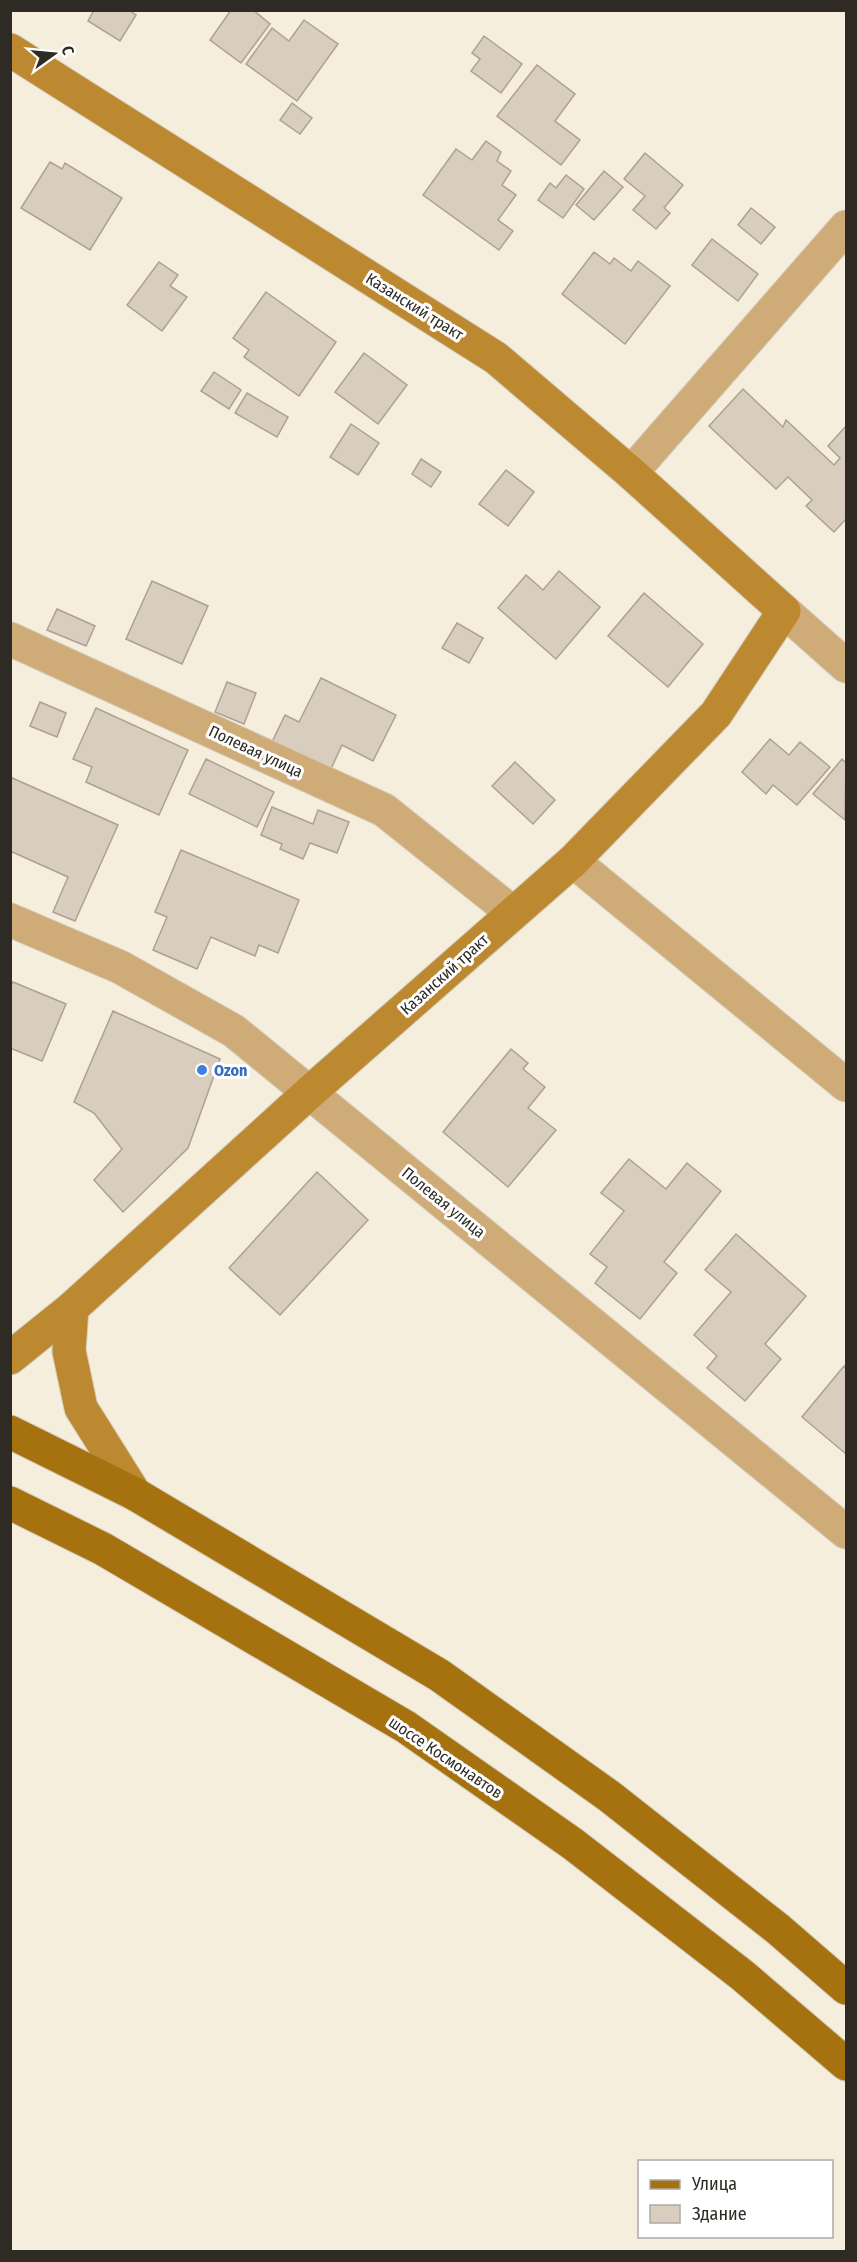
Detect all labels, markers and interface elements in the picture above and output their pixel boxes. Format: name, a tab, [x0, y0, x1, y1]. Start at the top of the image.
north arrow	[24, 24, 84, 84]
text: С	[58, 44, 78, 57]
street label: Казанский тракт	[362, 269, 468, 344]
street label: Полевая улица	[206, 721, 306, 782]
street label: Казанский тракт	[397, 930, 493, 1019]
place label: Ozon	[214, 1061, 247, 1080]
marker: Ozon	[195, 1063, 209, 1077]
street label: Полевая улица	[398, 1163, 489, 1242]
street label: шоссе Космонавтов	[385, 1712, 506, 1802]
legend	[638, 2160, 833, 2238]
text: Улица	[691, 2173, 737, 2195]
text: Здание	[692, 2203, 747, 2225]

